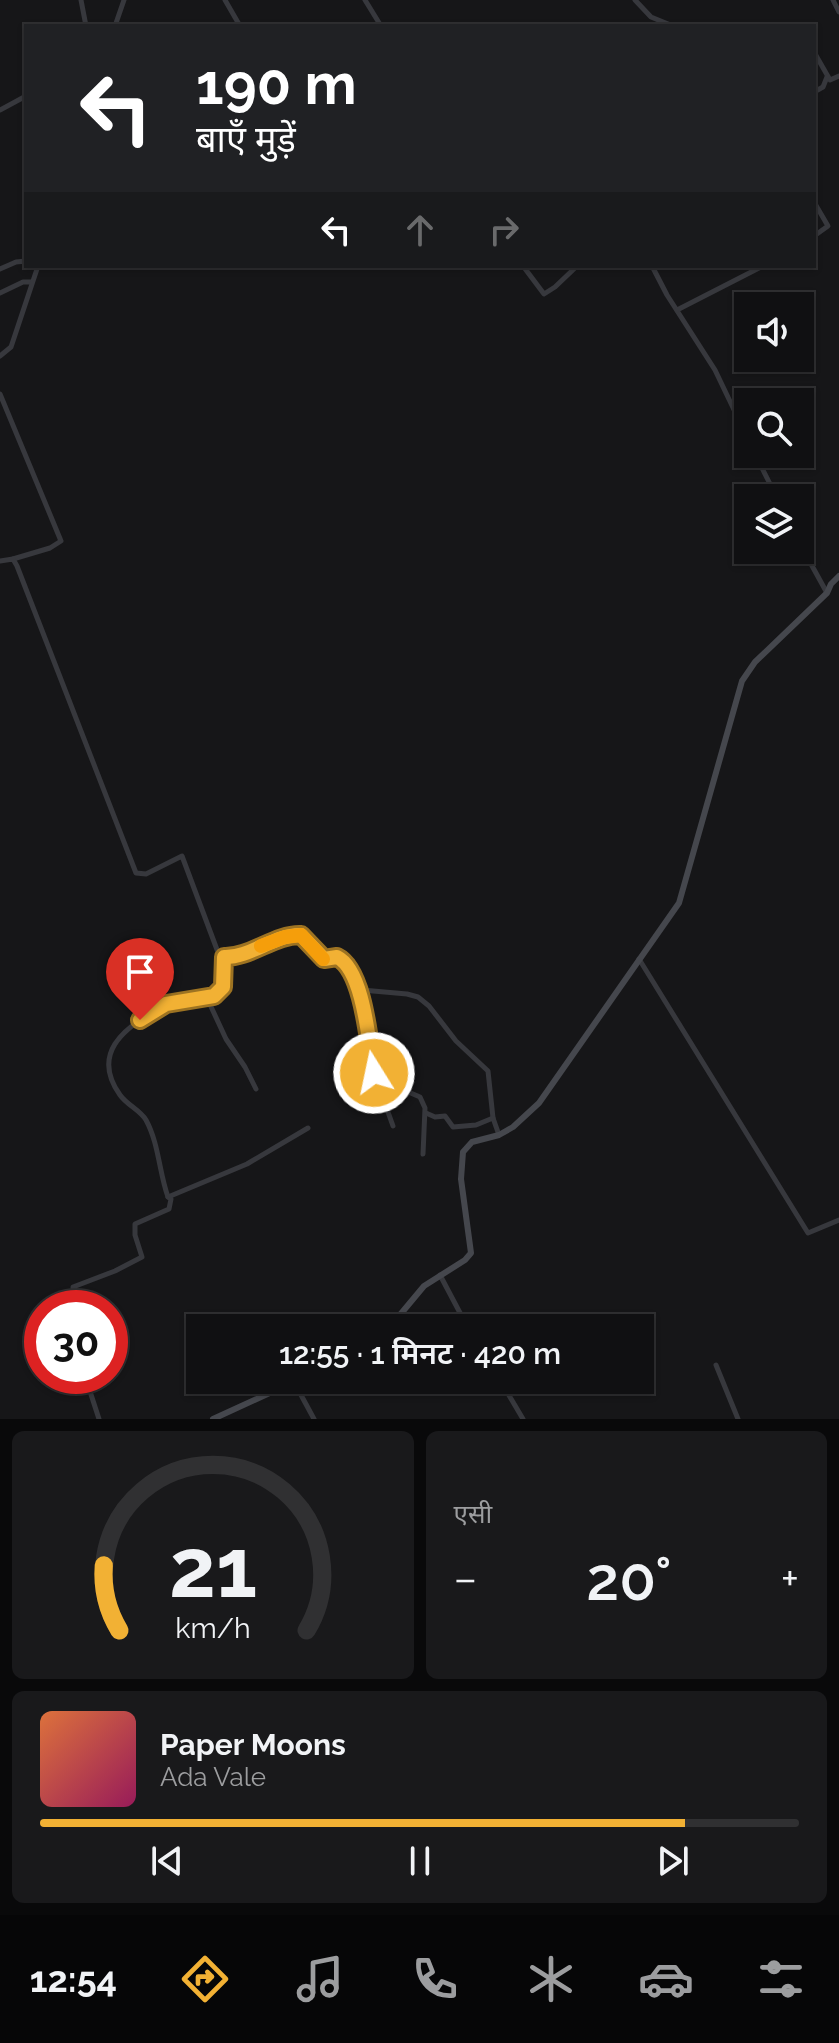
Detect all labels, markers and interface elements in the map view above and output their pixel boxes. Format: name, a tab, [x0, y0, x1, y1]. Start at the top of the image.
text: 190 m	[196, 51, 357, 117]
icon: left	[64, 56, 168, 160]
text: बाएँ मुड़ें	[196, 118, 296, 160]
icon: left	[314, 208, 358, 252]
icon: ahead	[398, 208, 442, 252]
icon: right	[482, 208, 526, 252]
map controls	[734, 292, 814, 564]
button: sound	[734, 292, 814, 372]
button: search	[734, 388, 814, 468]
button: layers	[734, 484, 814, 564]
pin	[106, 938, 174, 1020]
icon: arrive	[118, 950, 162, 994]
position arrow	[332, 1031, 416, 1115]
speed limit sign: 30	[24, 1290, 128, 1394]
text: 12:55 · 1 मिनट · 420 m	[279, 1336, 561, 1371]
text: एसी	[454, 1499, 492, 1529]
text: 21	[169, 1519, 257, 1616]
text: 20°	[586, 1544, 672, 1614]
text: −	[454, 1553, 477, 1604]
text: +	[781, 1553, 799, 1604]
text: km/h	[175, 1611, 250, 1645]
text: Paper Moons	[160, 1727, 346, 1762]
text: Ada Vale	[160, 1762, 266, 1792]
icon: previous	[145, 1839, 189, 1883]
icon: pause	[398, 1839, 442, 1883]
icon: next	[651, 1839, 695, 1883]
icon: directions	[177, 1951, 233, 2007]
icon: music	[292, 1951, 348, 2007]
icon: phone	[407, 1951, 463, 2007]
icon: climate	[523, 1951, 579, 2007]
icon: car	[638, 1951, 694, 2007]
icon: filters	[753, 1951, 809, 2007]
text: 12:54	[30, 1958, 117, 2000]

